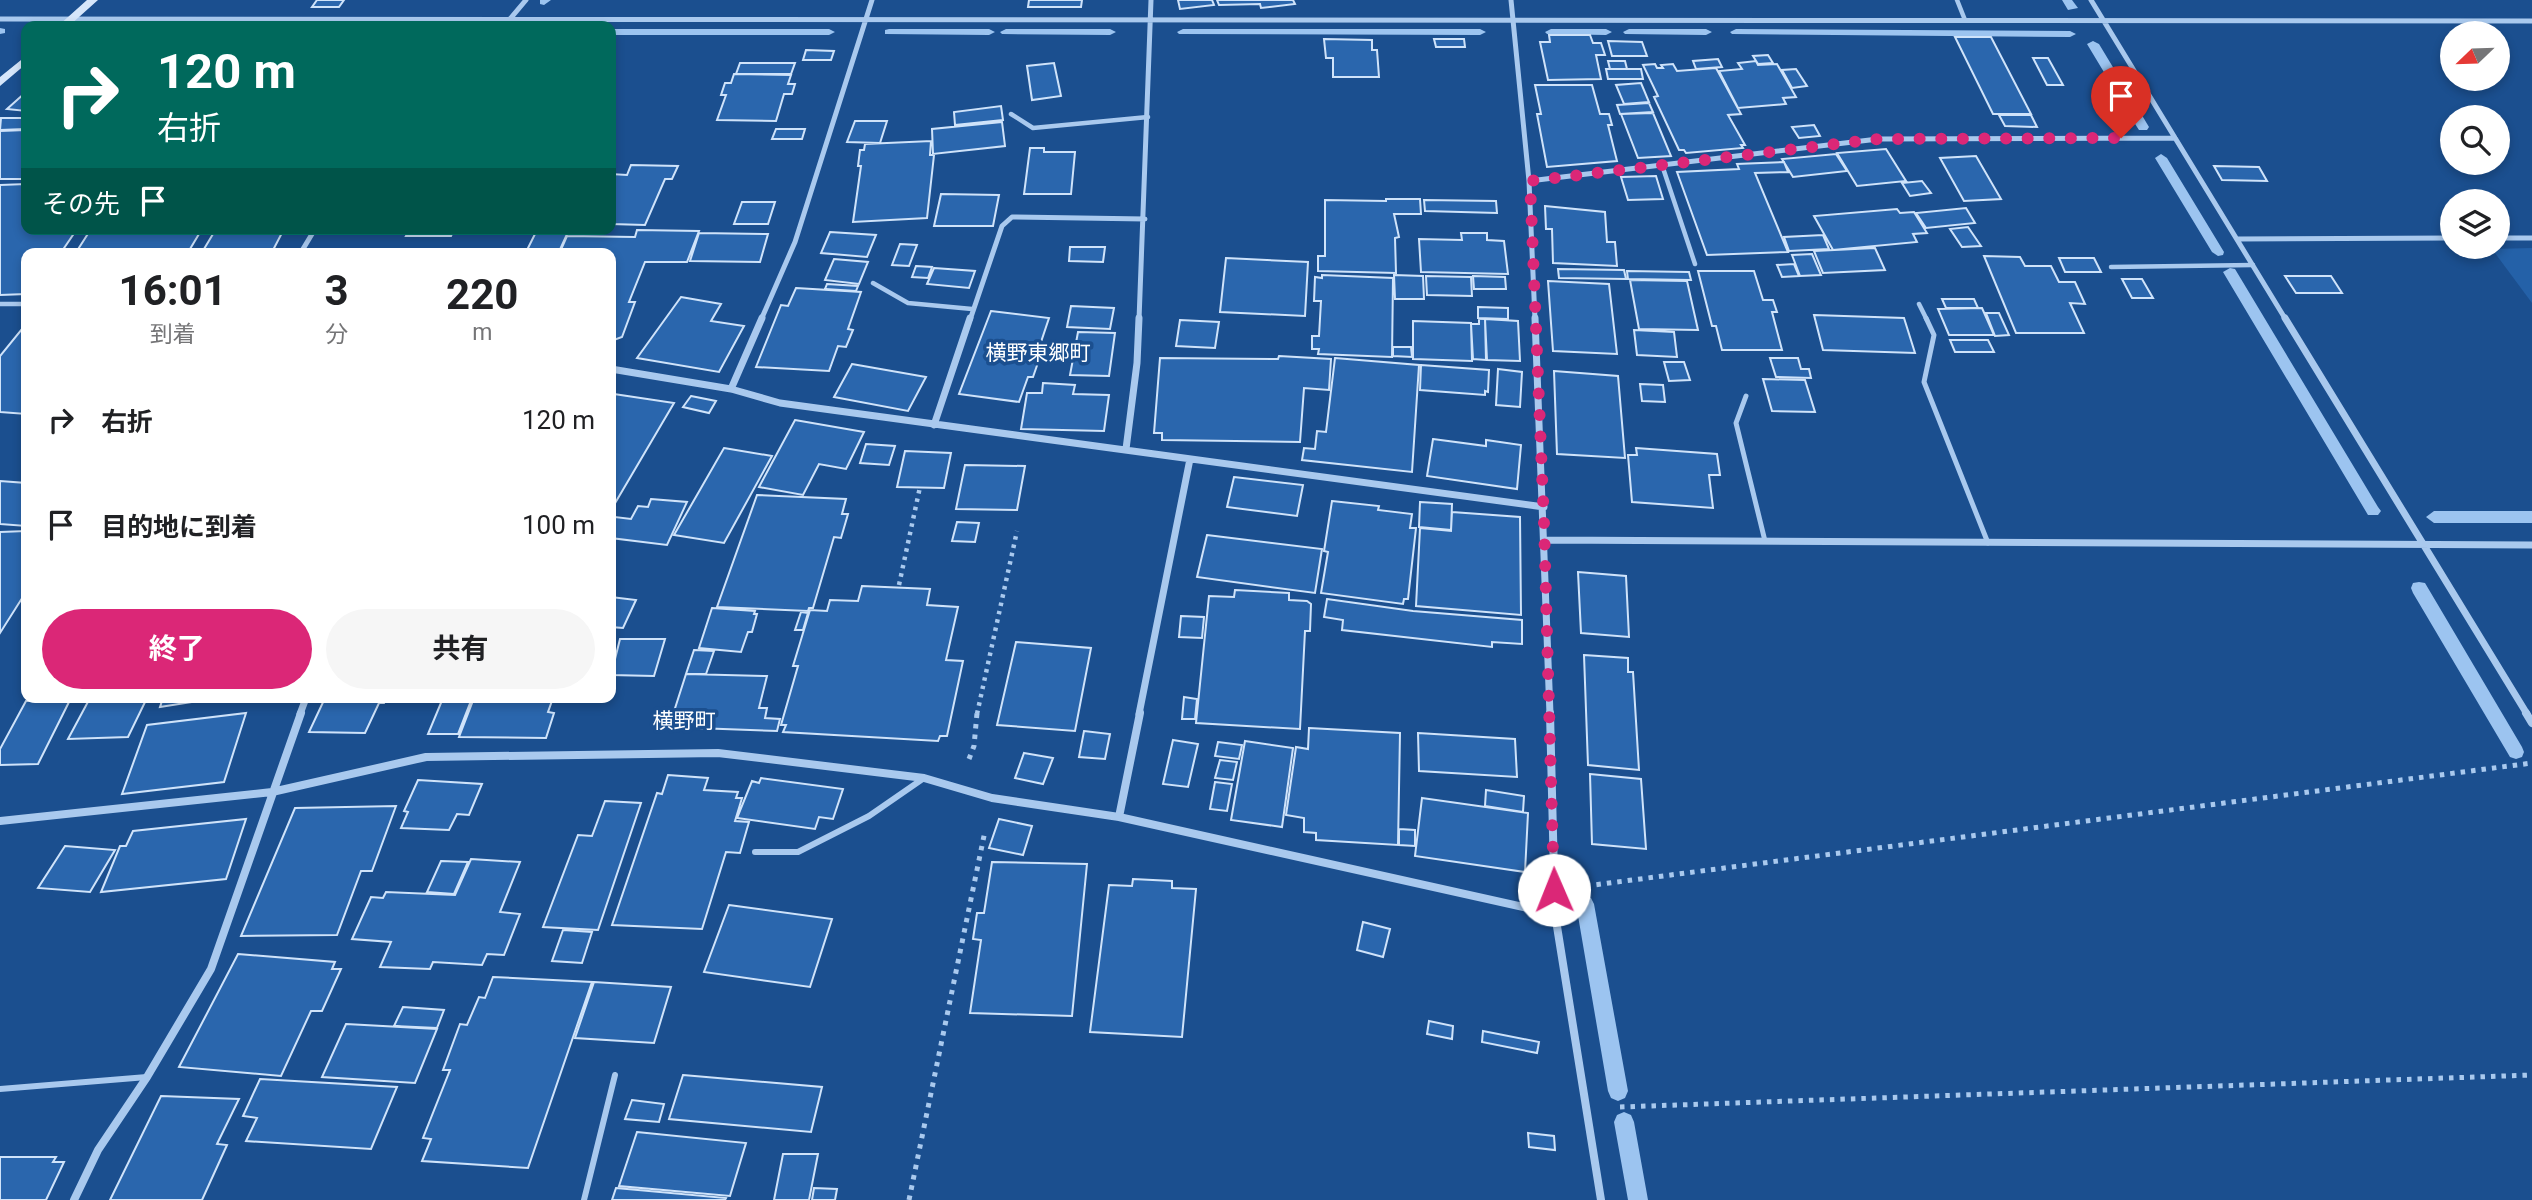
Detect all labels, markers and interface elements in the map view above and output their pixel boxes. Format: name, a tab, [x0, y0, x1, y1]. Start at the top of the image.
north arrow	[2440, 21, 2510, 91]
map controls	[2440, 21, 2510, 259]
text: 120 m	[157, 43, 296, 100]
icon: right	[42, 49, 133, 140]
pin	[2091, 66, 2151, 138]
icon: arrive	[2102, 77, 2140, 115]
button: search	[2440, 105, 2510, 175]
text: 右折	[157, 109, 221, 147]
icon: arrive	[134, 182, 172, 220]
text: その先	[42, 189, 120, 219]
button: layers	[2440, 189, 2510, 259]
text: 16:01	[119, 266, 227, 315]
text: 3	[324, 266, 349, 315]
text: 220	[446, 270, 518, 319]
text: m	[472, 319, 492, 346]
text: 到着	[150, 321, 196, 348]
text: 分	[325, 321, 348, 348]
district label: 横野東郷町	[986, 341, 1091, 365]
icon: right	[42, 401, 80, 439]
text: 120 m	[522, 405, 595, 435]
text: 右折	[101, 407, 153, 437]
icon: arrive	[42, 506, 80, 544]
text: 100 m	[522, 510, 595, 540]
text: 目的地に到着	[101, 512, 257, 542]
button: 終了	[42, 609, 312, 689]
button: 共有	[326, 609, 595, 689]
district label: 横野町	[653, 709, 716, 733]
position arrow	[1517, 853, 1591, 927]

